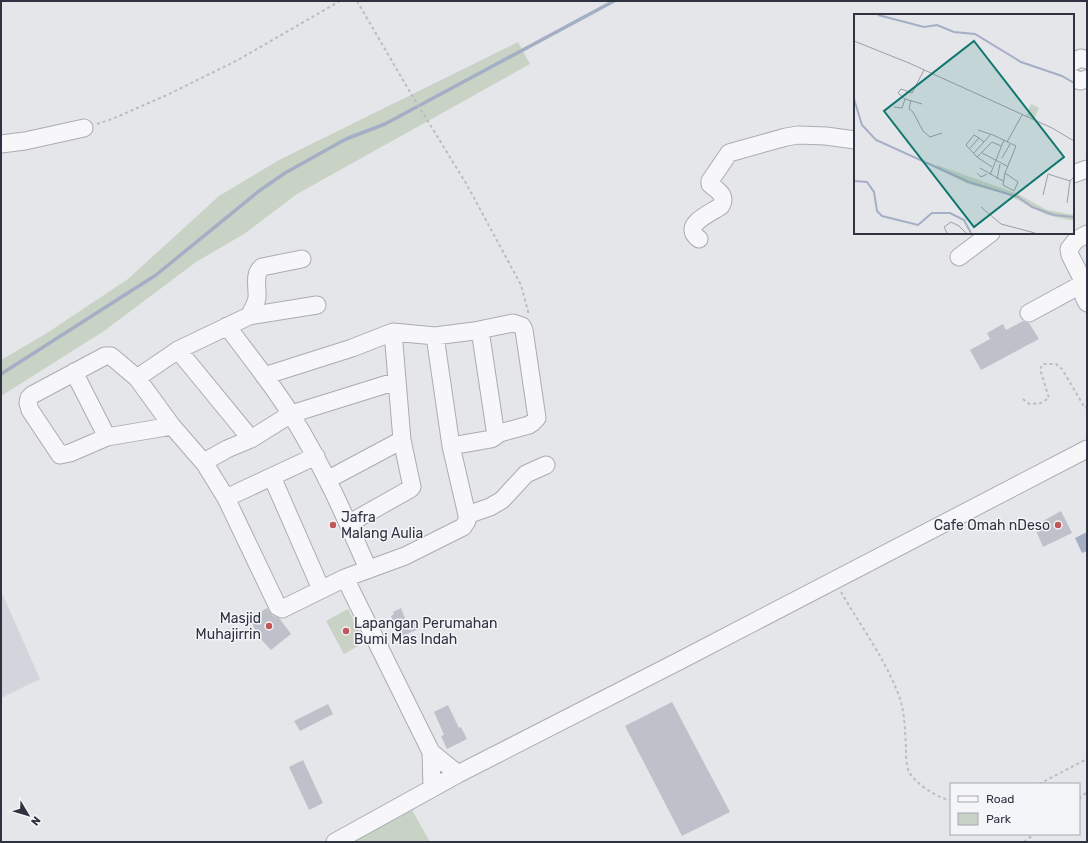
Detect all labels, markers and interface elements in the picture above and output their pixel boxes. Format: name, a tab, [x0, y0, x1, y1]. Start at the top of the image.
inset map	[854, 14, 1074, 234]
place label: Jafra Malang Aulia	[341, 509, 423, 542]
place label: Cafe Omah nDeso	[934, 517, 1050, 534]
marker: Jafra Malang Aulia	[328, 520, 338, 530]
marker: Cafe Omah nDeso	[1053, 520, 1063, 530]
place label: Masjid Muhajirrin	[196, 610, 261, 643]
place label: Lapangan Perumahan Bumi Mas Indah	[354, 615, 498, 648]
marker: Masjid Muhajirrin	[264, 621, 274, 631]
marker: Lapangan Perumahan Bumi Mas Indah	[341, 626, 351, 636]
legend	[950, 783, 1080, 835]
text: Road	[986, 792, 1014, 806]
north arrow	[8, 795, 48, 835]
text: Park	[986, 812, 1012, 826]
text: N	[28, 814, 43, 828]

